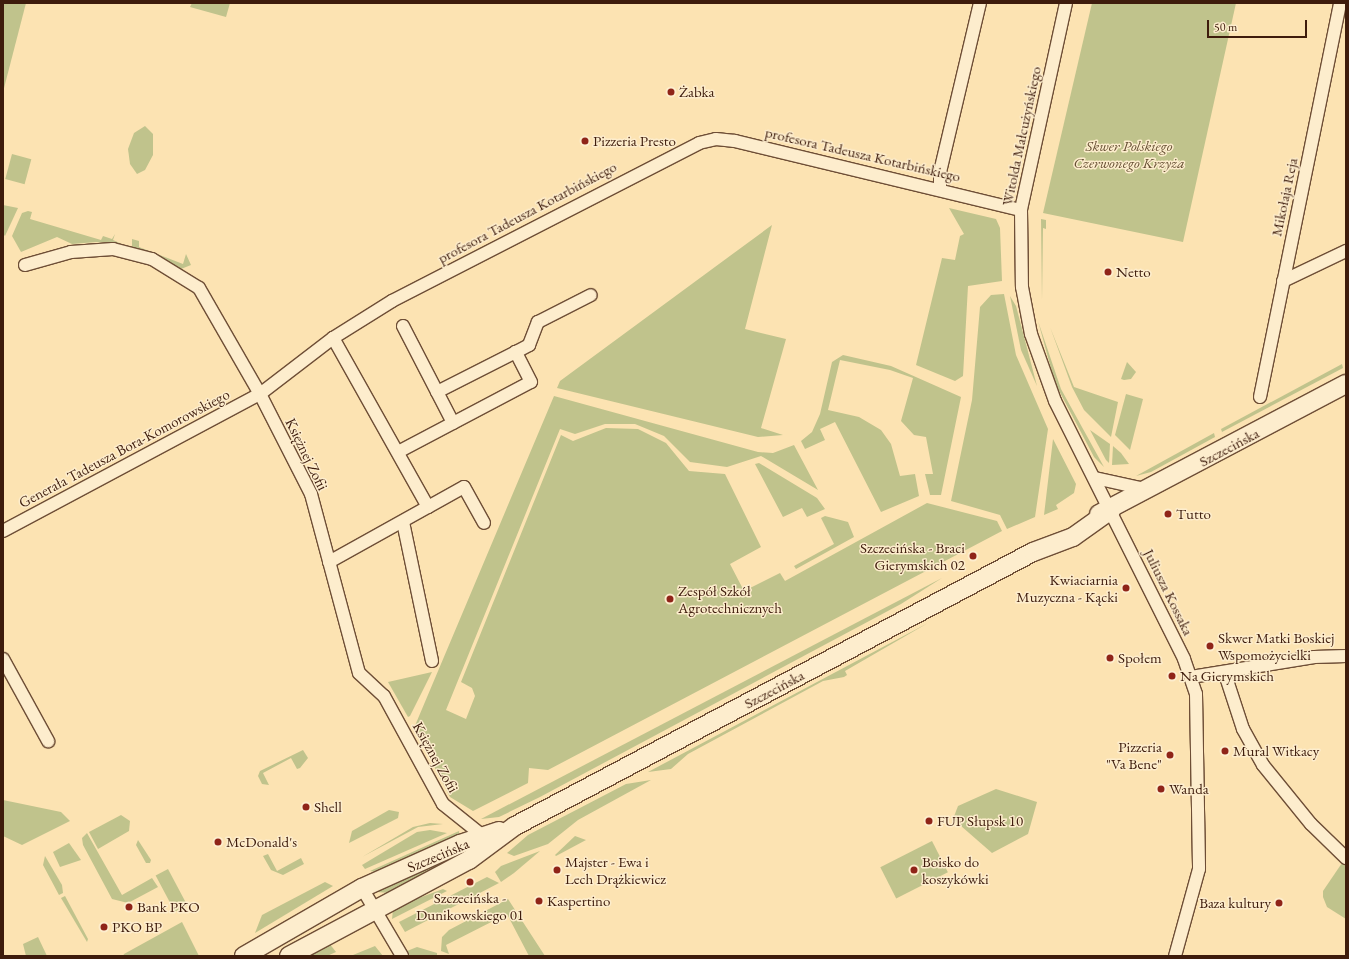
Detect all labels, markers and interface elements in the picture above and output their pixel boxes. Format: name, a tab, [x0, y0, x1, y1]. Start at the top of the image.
scale bar	[1209, 12, 1309, 38]
text: 50 m	[1214, 19, 1237, 35]
street label: Witolda Małcużyńskiego	[997, 65, 1045, 207]
place label: Żabka	[679, 83, 715, 101]
marker: Żabka	[666, 87, 676, 97]
street label: profesora Tadeusza Kotarbińskiego	[764, 123, 962, 185]
place label: Pizzeria Presto	[593, 132, 676, 150]
marker: Pizzeria Presto	[580, 136, 590, 146]
park label: Skwer Polskiego Czerwonego Krzyża	[1073, 136, 1185, 171]
street label: Mikołaja Reja	[1267, 156, 1301, 238]
street label: profesora Tadeusza Kotarbińskiego	[434, 157, 620, 267]
place label: Netto	[1116, 263, 1151, 281]
marker: Netto	[1103, 267, 1113, 277]
street label: Generała Tadeusza Bora-Komorowskiego	[16, 385, 232, 511]
street label: Księżnej Zofii	[282, 415, 332, 493]
street label: Szczecińska	[1196, 424, 1262, 470]
place label: Tutto	[1176, 505, 1211, 523]
marker: Tutto	[1163, 509, 1173, 519]
place label: Szczecińska - Braci Gierymskich 02	[860, 538, 965, 573]
street label: Juliusza Kossaka	[1140, 546, 1198, 638]
marker: Szczecińska - Braci Gierymskich 02	[968, 551, 978, 561]
place label: Kwiaciarnia Muzyczna - Kącki	[1016, 570, 1118, 605]
place label: Zespół Szkół Agrotechnicznych	[678, 581, 782, 616]
marker: Kwiaciarnia Muzyczna - Kącki	[1121, 583, 1131, 593]
marker: Zespół Szkół Agrotechnicznych	[665, 594, 675, 604]
place label: Skwer Matki Boskiej Wspomożycielki	[1218, 628, 1334, 663]
marker: Skwer Matki Boskiej Wspomożycielki	[1205, 641, 1215, 651]
place label: Społem	[1118, 649, 1162, 667]
marker: Społem	[1105, 653, 1115, 663]
street label: Szczecińska	[741, 666, 807, 712]
place label: Na Gierymskich	[1180, 667, 1274, 685]
marker: Na Gierymskich	[1167, 671, 1177, 681]
street label: Księżnej Zofii	[409, 718, 463, 796]
place label: Pizzeria "Va Bene"	[1106, 737, 1162, 772]
place label: Mural Witkacy	[1233, 742, 1319, 760]
marker: Mural Witkacy	[1220, 746, 1230, 756]
marker: Pizzeria "Va Bene"	[1165, 750, 1175, 760]
place label: Wanda	[1169, 780, 1209, 798]
marker: Wanda	[1156, 784, 1166, 794]
place label: Shell	[314, 798, 342, 816]
marker: Shell	[301, 802, 311, 812]
place label: FUP Słupsk 10	[937, 812, 1023, 830]
marker: FUP Słupsk 10	[924, 816, 934, 826]
place label: McDonald's	[226, 833, 297, 851]
street label: Szczecińska	[404, 834, 472, 876]
marker: McDonald's	[213, 837, 223, 847]
place label: Majster - Ewa i Lech Drążkiewicz	[565, 852, 666, 887]
place label: Boisko do koszykówki	[922, 852, 989, 887]
marker: Majster - Ewa i Lech Drążkiewicz	[552, 865, 562, 875]
marker: Boisko do koszykówki	[909, 865, 919, 875]
marker: Szczecińska - Dunikowskiego 01	[465, 877, 475, 887]
place label: Szczecińska - Dunikowskiego 01	[416, 888, 524, 923]
place label: Kaspertino	[547, 892, 610, 910]
place label: Baza kultury	[1199, 894, 1271, 912]
marker: Kaspertino	[534, 896, 544, 906]
place label: Bank PKO	[137, 898, 200, 916]
marker: Baza kultury	[1274, 898, 1284, 908]
marker: Bank PKO	[124, 902, 134, 912]
place label: PKO BP	[112, 918, 162, 936]
marker: PKO BP	[99, 922, 109, 932]

